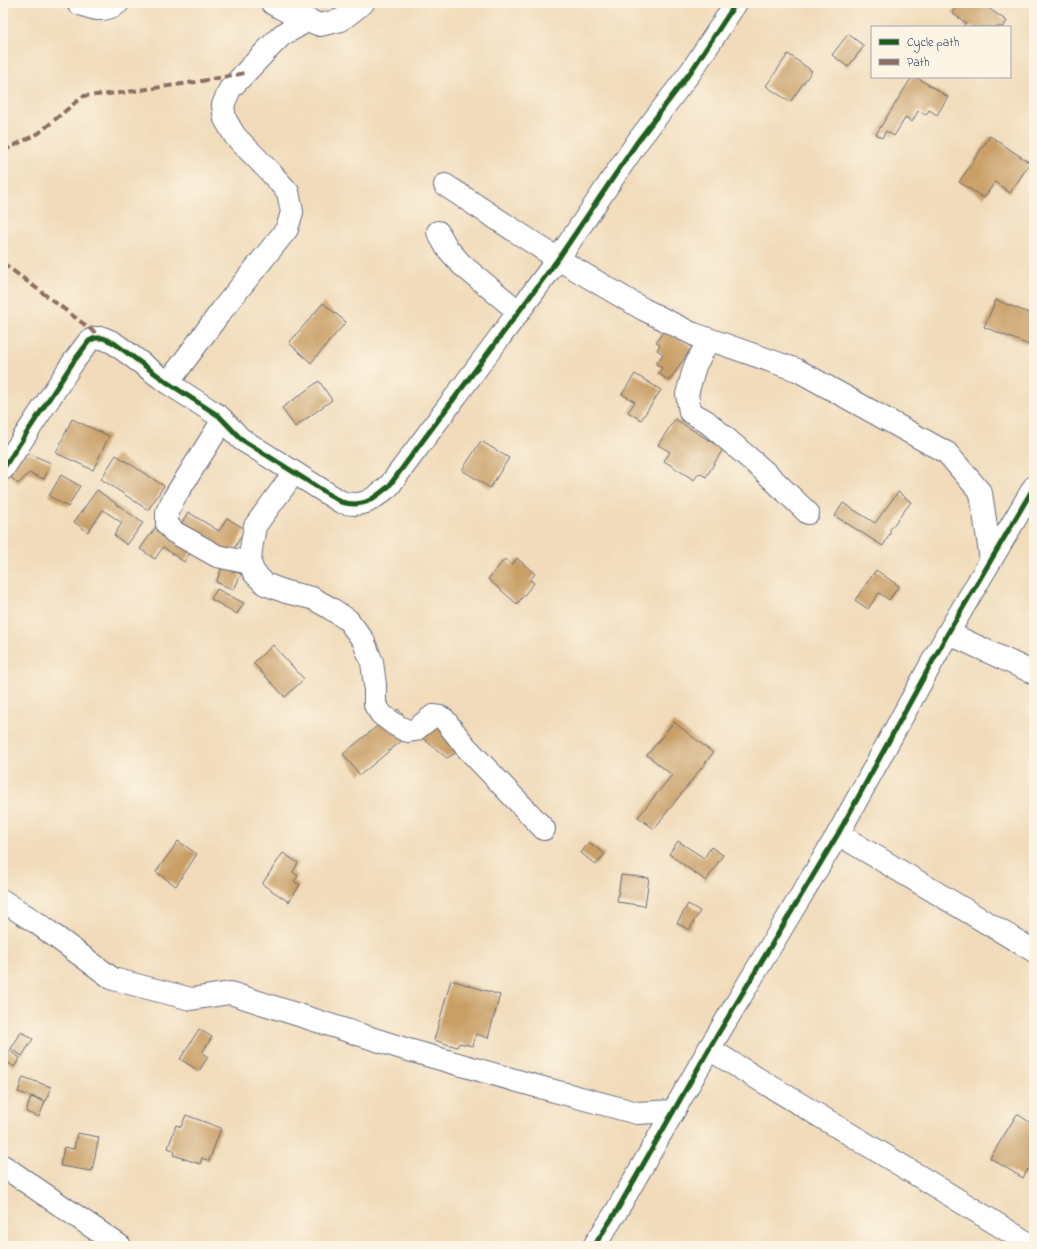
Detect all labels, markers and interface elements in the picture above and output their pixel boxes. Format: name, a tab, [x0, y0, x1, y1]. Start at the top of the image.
legend	[871, 26, 1011, 78]
text: Cycle path	[907, 34, 959, 53]
text: Path	[907, 54, 930, 72]

